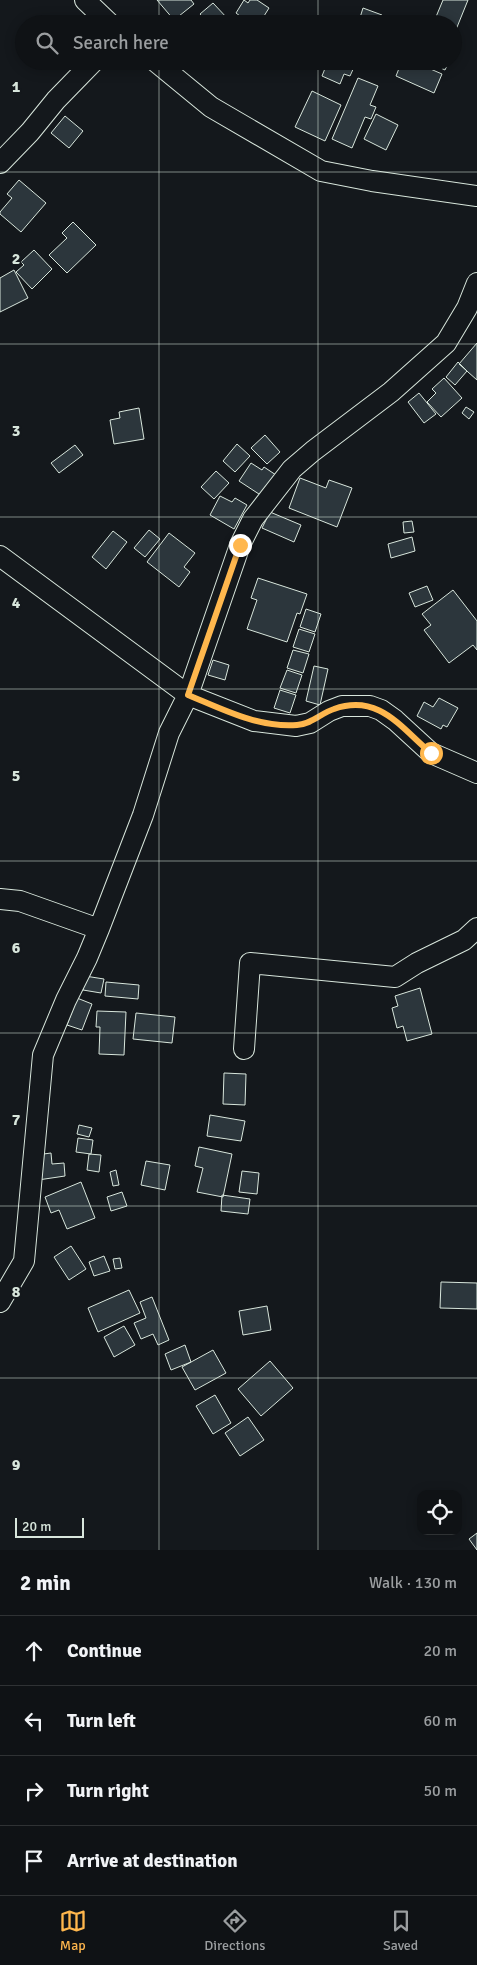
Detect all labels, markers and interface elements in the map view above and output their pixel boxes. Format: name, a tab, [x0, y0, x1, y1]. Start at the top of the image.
search box	[15, 15, 462, 70]
icon: search	[33, 29, 61, 57]
text: Search here	[73, 31, 169, 55]
text: 1	[12, 77, 21, 97]
text: 2	[12, 249, 20, 269]
text: 3	[12, 421, 20, 441]
route end	[229, 534, 252, 557]
text: 4	[12, 593, 21, 613]
route start	[420, 742, 443, 765]
text: 5	[12, 766, 20, 786]
text: 6	[12, 938, 21, 958]
text: 7	[12, 1110, 21, 1130]
text: 8	[12, 1282, 21, 1302]
text: 9	[12, 1455, 21, 1475]
map controls	[417, 1490, 462, 1535]
button: locate	[417, 1490, 462, 1535]
scale bar	[15, 1515, 84, 1538]
text: 20 m	[22, 1518, 51, 1535]
text: 2 min	[20, 1570, 71, 1596]
text: Walk · 130 m	[369, 1573, 457, 1593]
icon: ahead	[20, 1637, 48, 1665]
text: Continue	[67, 1639, 142, 1663]
text: 20 m	[423, 1641, 457, 1661]
icon: left	[20, 1707, 48, 1735]
text: Turn left	[67, 1709, 136, 1733]
text: 60 m	[423, 1711, 457, 1731]
icon: right	[20, 1777, 48, 1805]
text: Turn right	[67, 1779, 149, 1803]
text: 50 m	[423, 1781, 457, 1801]
icon: arrive	[20, 1847, 48, 1875]
text: Arrive at destination	[67, 1849, 238, 1873]
tab: Map	[59, 1907, 87, 1954]
tab: Directions	[204, 1907, 265, 1954]
tab: Saved	[383, 1907, 418, 1954]

